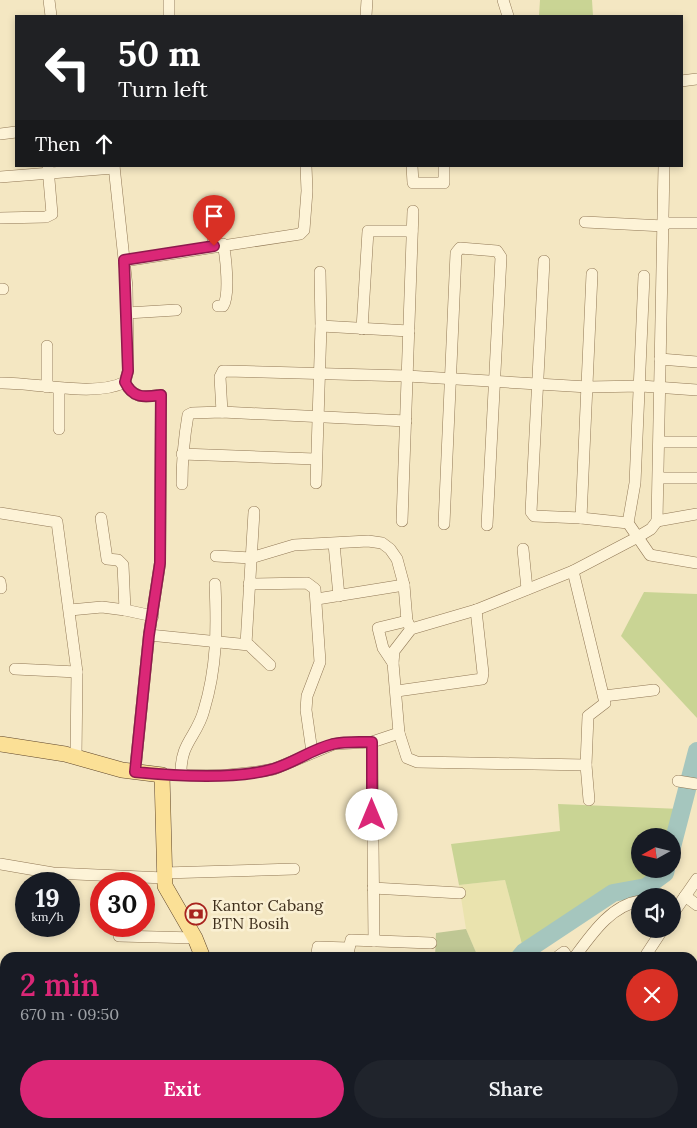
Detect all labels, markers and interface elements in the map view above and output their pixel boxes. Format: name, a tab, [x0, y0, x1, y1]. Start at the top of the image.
text: 50 m	[118, 31, 201, 76]
icon: left	[35, 35, 100, 100]
text: Turn left	[118, 75, 208, 103]
icon: ahead	[90, 130, 118, 158]
text: Then	[35, 132, 80, 156]
pin	[193, 195, 235, 246]
icon: arrive	[200, 202, 228, 230]
position arrow	[345, 788, 397, 840]
north arrow	[631, 828, 681, 878]
map controls	[631, 828, 681, 938]
speed limit sign: 30	[90, 872, 155, 937]
text: 19	[35, 882, 60, 914]
button: sound	[631, 888, 681, 938]
place label: Kantor Cabang BTN Bosih	[212, 895, 324, 933]
bank icon: Kantor Cabang BTN Bosih	[184, 902, 208, 926]
text: km/h	[31, 909, 64, 924]
text: 2 min	[20, 966, 99, 1004]
button: close	[626, 969, 678, 1021]
text: 670 m · 09:50	[20, 1004, 119, 1024]
button: Exit	[20, 1060, 344, 1118]
button: Share	[354, 1060, 678, 1118]

